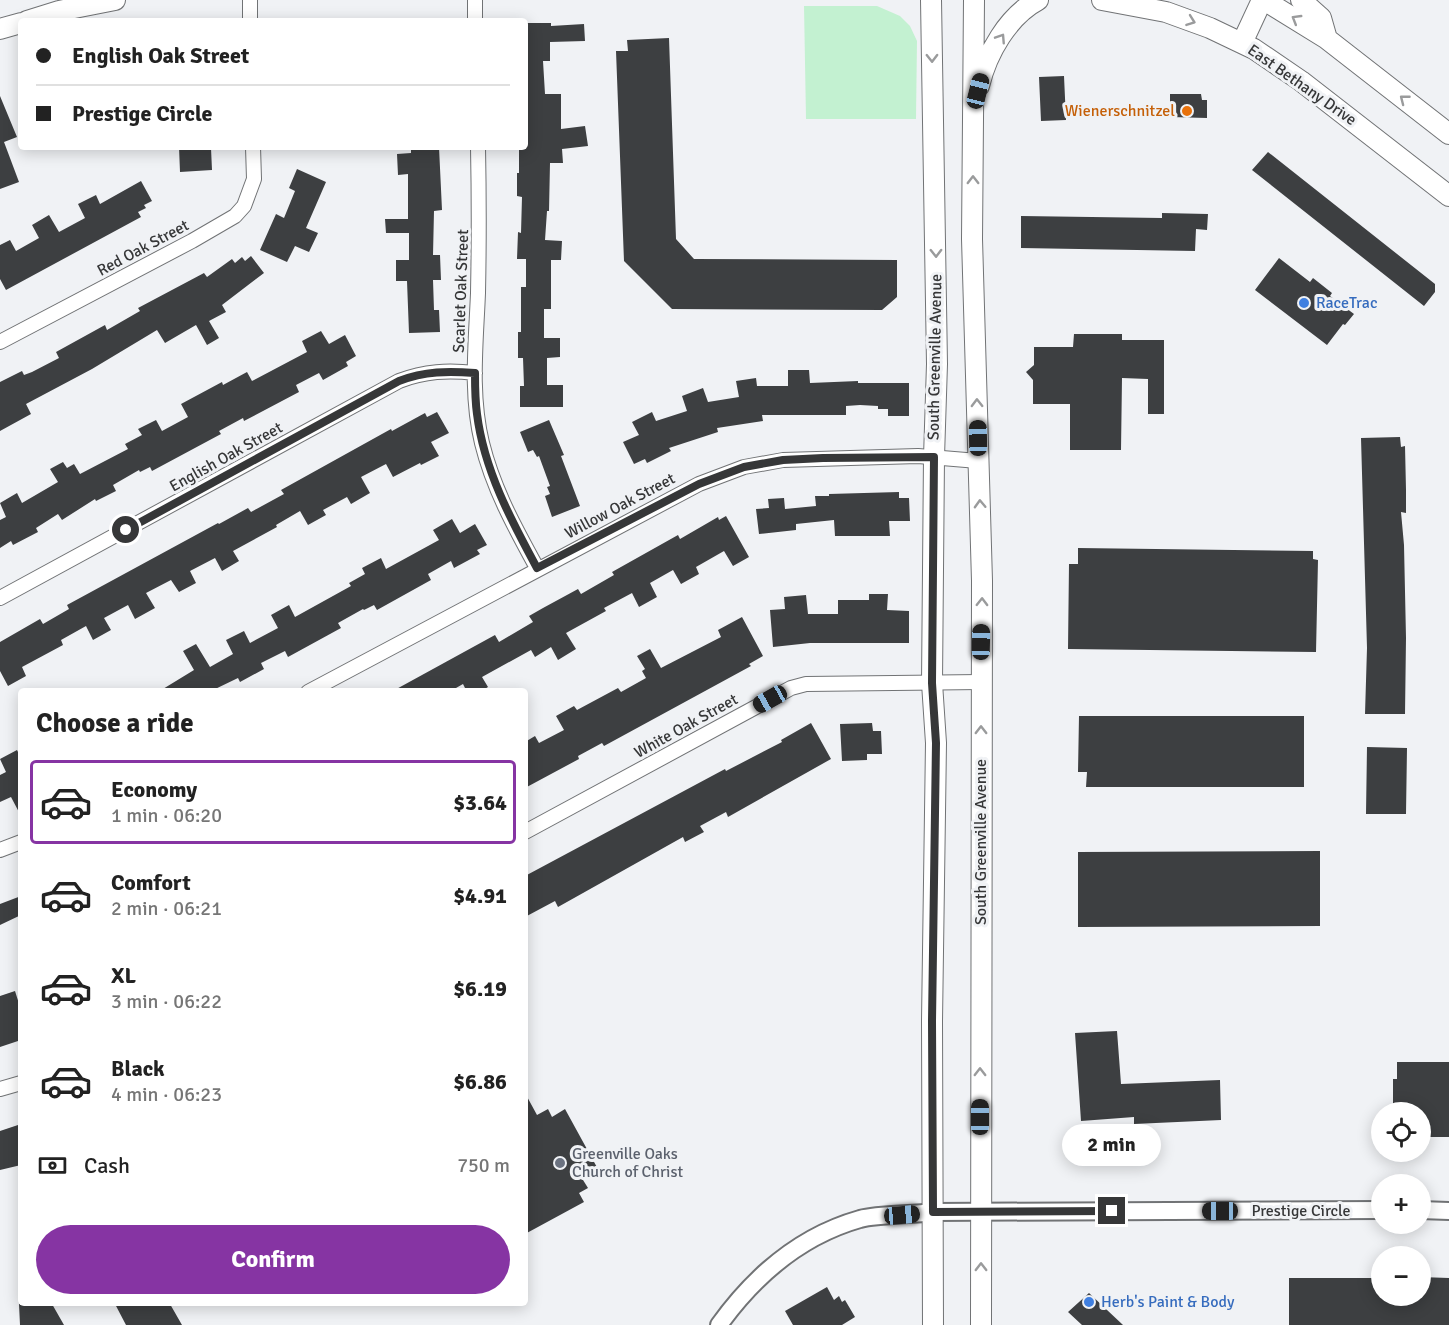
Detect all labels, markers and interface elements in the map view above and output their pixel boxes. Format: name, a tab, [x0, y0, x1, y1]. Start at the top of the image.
one-way arrow	[1184, 14, 1195, 26]
one-way arrow	[1292, 15, 1302, 27]
one-way arrow	[993, 34, 1005, 44]
street label: East Bethany Drive	[1244, 40, 1360, 130]
text: English Oak Street	[72, 42, 249, 69]
one-way arrow	[925, 54, 938, 63]
car	[965, 71, 991, 111]
one-way arrow	[1400, 96, 1411, 107]
text: Prestige Circle	[72, 100, 213, 127]
place label: Wienerschnitzel	[1065, 101, 1175, 121]
marker: Wienerschnitzel	[1180, 104, 1194, 118]
one-way arrow	[967, 176, 979, 185]
street label: Red Oak Street	[94, 215, 193, 281]
street label: Scarlet Oak Street	[449, 228, 473, 353]
one-way arrow	[929, 249, 942, 258]
street label: South Greenville Avenue	[924, 274, 946, 440]
place label: RaceTrac	[1316, 293, 1377, 313]
marker: RaceTrac	[1297, 296, 1311, 310]
one-way arrow	[971, 398, 984, 407]
street label: English Oak Street	[166, 418, 286, 496]
car	[969, 420, 987, 456]
street label: Willow Oak Street	[561, 468, 679, 543]
one-way arrow	[973, 499, 986, 508]
route start	[112, 516, 139, 543]
one-way arrow	[975, 598, 988, 607]
car	[972, 624, 990, 660]
car	[750, 682, 790, 716]
street label: White Oak Street	[631, 689, 742, 763]
text: Choose a ride	[36, 707, 194, 740]
one-way arrow	[975, 725, 987, 734]
street label: South Greenville Avenue	[971, 759, 991, 925]
icon: car	[39, 775, 93, 829]
text: Economy	[111, 776, 197, 803]
text: $3.64	[453, 789, 507, 816]
text: 1 min · 06:20	[111, 803, 222, 828]
icon: car	[39, 868, 93, 922]
text: Comfort	[111, 869, 191, 896]
text: $4.91	[453, 882, 507, 909]
text: 2 min · 06:21	[111, 896, 222, 921]
icon: car	[39, 961, 93, 1015]
text: XL	[111, 962, 136, 989]
text: $6.19	[453, 975, 507, 1002]
text: 3 min · 06:22	[111, 989, 222, 1014]
icon: car	[39, 1054, 93, 1108]
text: Black	[111, 1055, 165, 1082]
one-way arrow	[974, 1067, 986, 1076]
text: $6.86	[453, 1068, 507, 1095]
text: 4 min · 06:23	[111, 1082, 222, 1107]
car	[971, 1099, 989, 1135]
map controls	[1371, 1102, 1431, 1306]
button: locate	[1371, 1102, 1431, 1162]
callout: 2 min	[1062, 1124, 1162, 1166]
text: 2 min	[1087, 1132, 1136, 1157]
place label: Greenville Oaks Church of Christ	[572, 1144, 683, 1182]
icon: cash	[36, 1149, 69, 1182]
text: Cash	[84, 1152, 130, 1179]
text: 750 m	[457, 1153, 510, 1178]
marker: Greenville Oaks Church of Christ	[553, 1156, 567, 1170]
button: +	[1371, 1174, 1431, 1234]
route end	[1098, 1197, 1125, 1224]
street label: Prestige Circle	[1251, 1201, 1351, 1221]
car	[1202, 1202, 1238, 1220]
car	[883, 1204, 921, 1226]
button: Confirm	[36, 1225, 510, 1294]
button: −	[1371, 1246, 1431, 1306]
one-way arrow	[975, 1262, 987, 1271]
place label: Herb's Paint & Body	[1101, 1292, 1235, 1312]
marker: Herb's Paint & Body	[1082, 1295, 1096, 1309]

